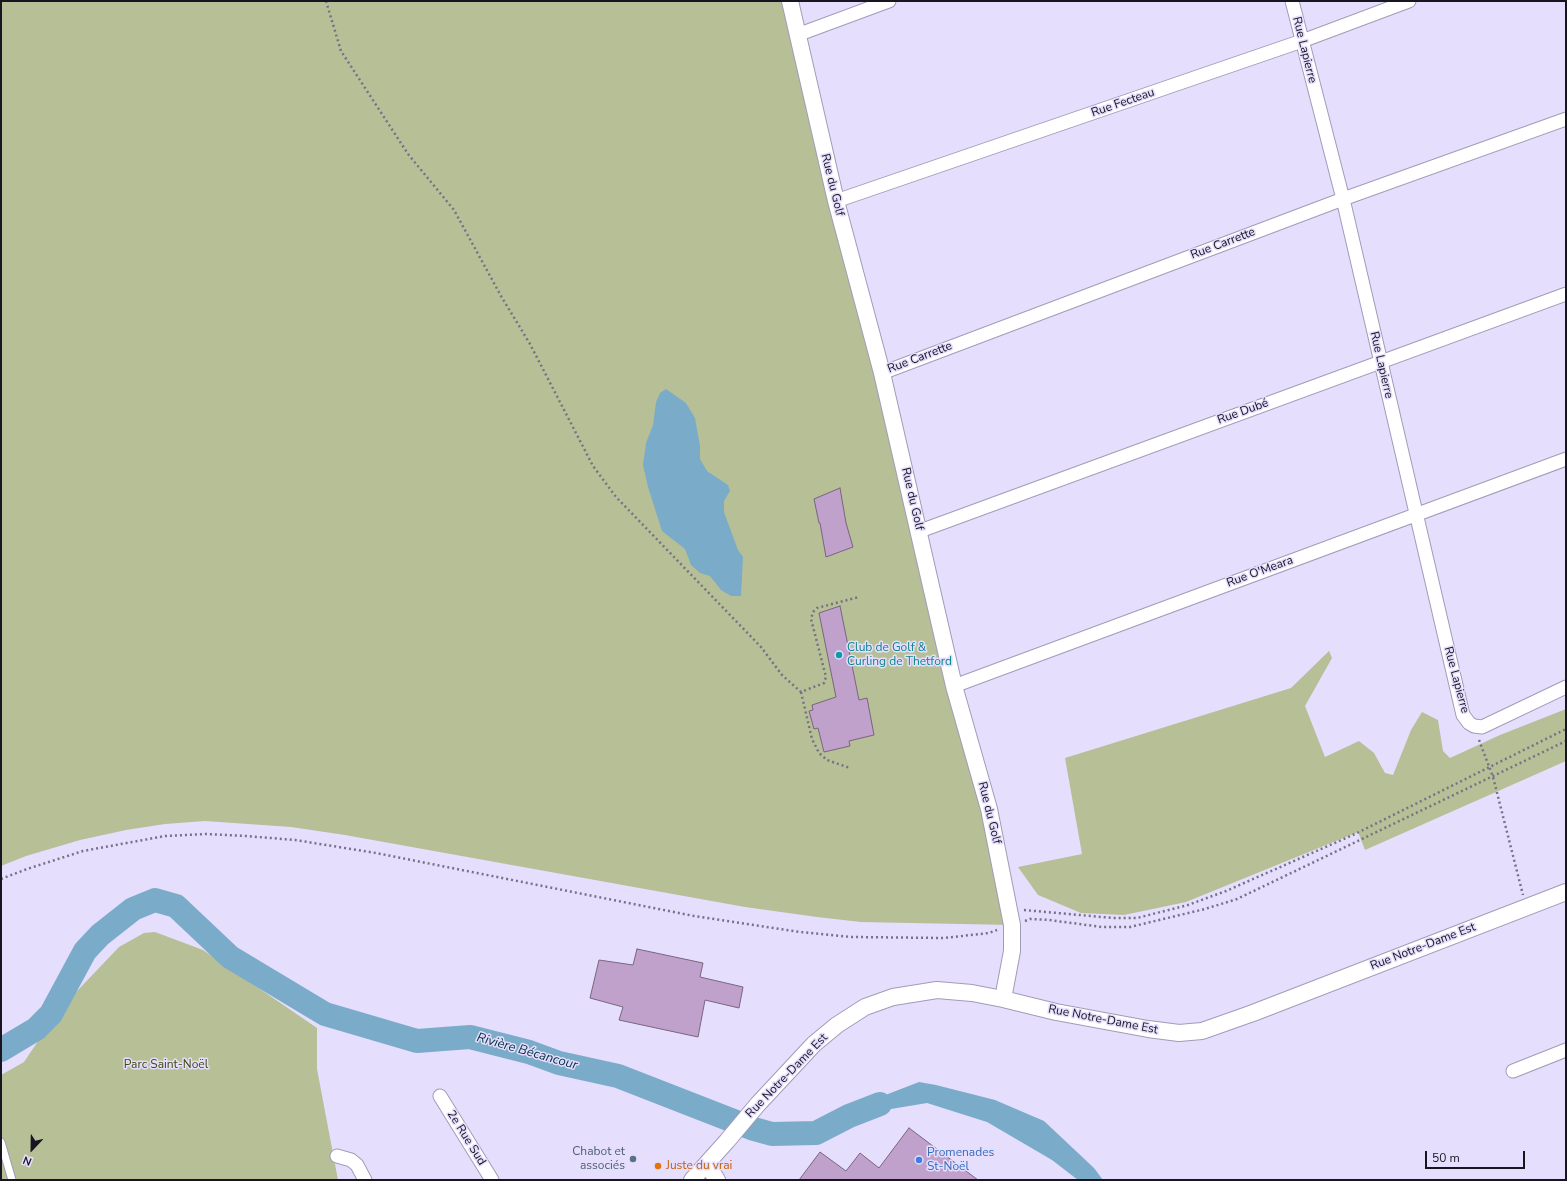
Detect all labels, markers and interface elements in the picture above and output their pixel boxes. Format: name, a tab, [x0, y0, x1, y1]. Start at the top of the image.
street label: Rue Lapierre	[1289, 15, 1319, 85]
street label: Rue Fecteau	[1089, 85, 1157, 121]
street label: Rue du Golf	[817, 152, 847, 218]
street label: Rue Carrette	[1189, 225, 1257, 263]
street label: Rue Lapierre	[1366, 330, 1396, 400]
street label: Rue Carrette	[886, 339, 954, 377]
street label: Rue Dubé	[1216, 396, 1270, 428]
street label: Rue du Golf	[898, 466, 926, 532]
street label: Rue O'Meara	[1225, 553, 1295, 591]
place label: Club de Golf & Curling de Thetford	[847, 641, 952, 669]
street label: Rue Lapierre	[1440, 645, 1472, 715]
marker: Club de Golf & Curling de Thetford	[834, 650, 844, 660]
street label: Rue du Golf	[974, 780, 1004, 846]
street label: Rue Notre-Dame Est	[1368, 920, 1478, 974]
street label: Rue Notre-Dame Est	[1047, 1002, 1159, 1038]
water label: Rivière Bécancour	[475, 1030, 579, 1074]
street label: Rue Notre-Dame Est	[743, 1031, 831, 1121]
park label: Parc Saint-Noël	[124, 1058, 208, 1072]
street label: 2e Rue Sud	[443, 1108, 489, 1168]
north arrow	[12, 1129, 52, 1169]
scale bar	[1427, 1143, 1527, 1169]
place label: Chabot et associés	[572, 1145, 625, 1173]
place label: Promenades St-Noël	[927, 1146, 994, 1174]
text: 50 m	[1432, 1150, 1460, 1166]
text: N	[21, 1152, 34, 1169]
marker: Chabot et associés	[628, 1154, 638, 1164]
marker: Promenades St-Noël	[914, 1155, 924, 1165]
place label: Juste du vrai	[666, 1159, 732, 1173]
marker: Juste du vrai	[653, 1161, 663, 1171]

